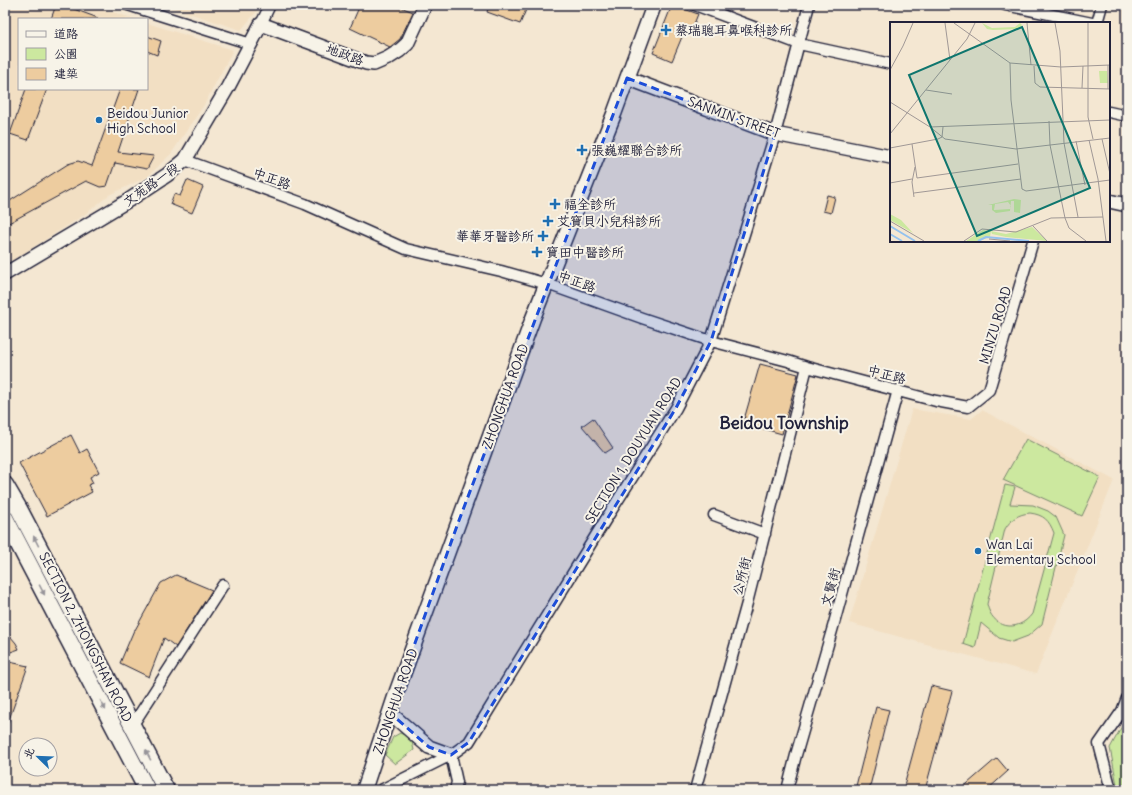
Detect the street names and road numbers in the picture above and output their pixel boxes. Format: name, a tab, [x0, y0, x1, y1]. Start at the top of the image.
street label: 地政路	[324, 40, 366, 69]
street label: SANMIN STREET	[685, 93, 783, 142]
street label: 文苑路一段	[120, 159, 183, 210]
street label: 中正路	[251, 164, 293, 193]
street label: 中正路	[556, 267, 598, 296]
street label: MINZU ROAD	[976, 284, 1015, 366]
street label: ZHONGHUA ROAD	[479, 341, 532, 451]
street label: 中正路	[866, 361, 908, 388]
street label: SECTION 1, DOUYUAN ROAD	[581, 374, 685, 526]
street label: SECTION 2, ZHONGSHAN ROAD	[35, 549, 136, 725]
street label: 公所街	[729, 555, 754, 597]
street label: 文賢街	[817, 566, 844, 608]
street label: ZHONGHUA ROAD	[369, 646, 422, 756]

